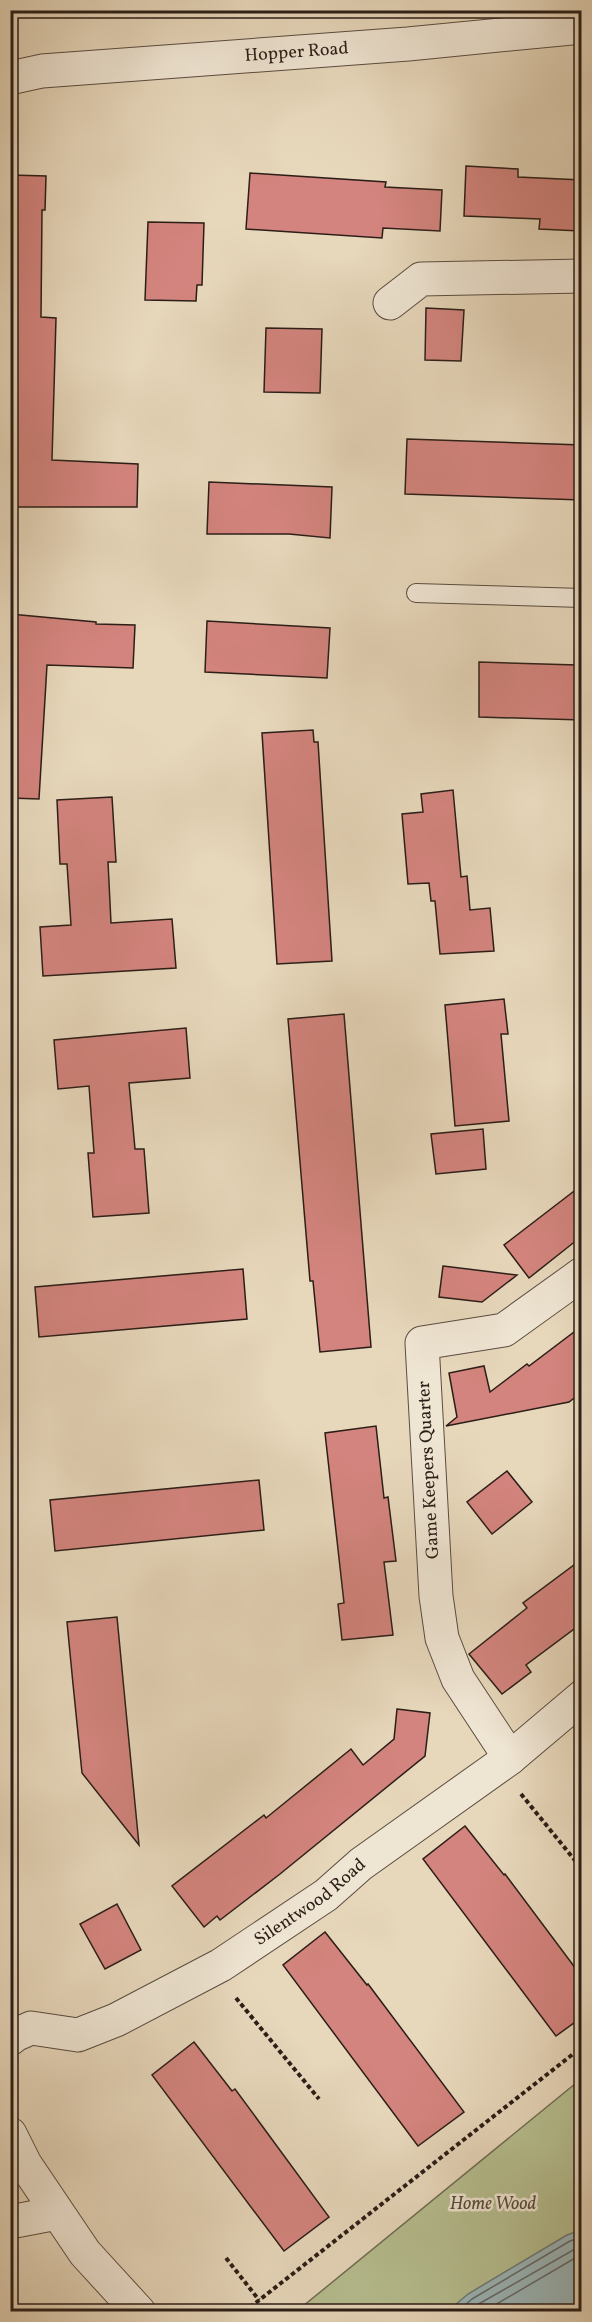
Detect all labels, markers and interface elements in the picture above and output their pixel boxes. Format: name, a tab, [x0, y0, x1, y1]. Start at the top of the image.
street label: Hopper Road	[244, 36, 349, 69]
street label: Game Keepers Quarter	[412, 1380, 446, 1560]
street label: Silentwood Road	[249, 1853, 372, 1952]
park label: Home Wood	[450, 2192, 536, 2217]

